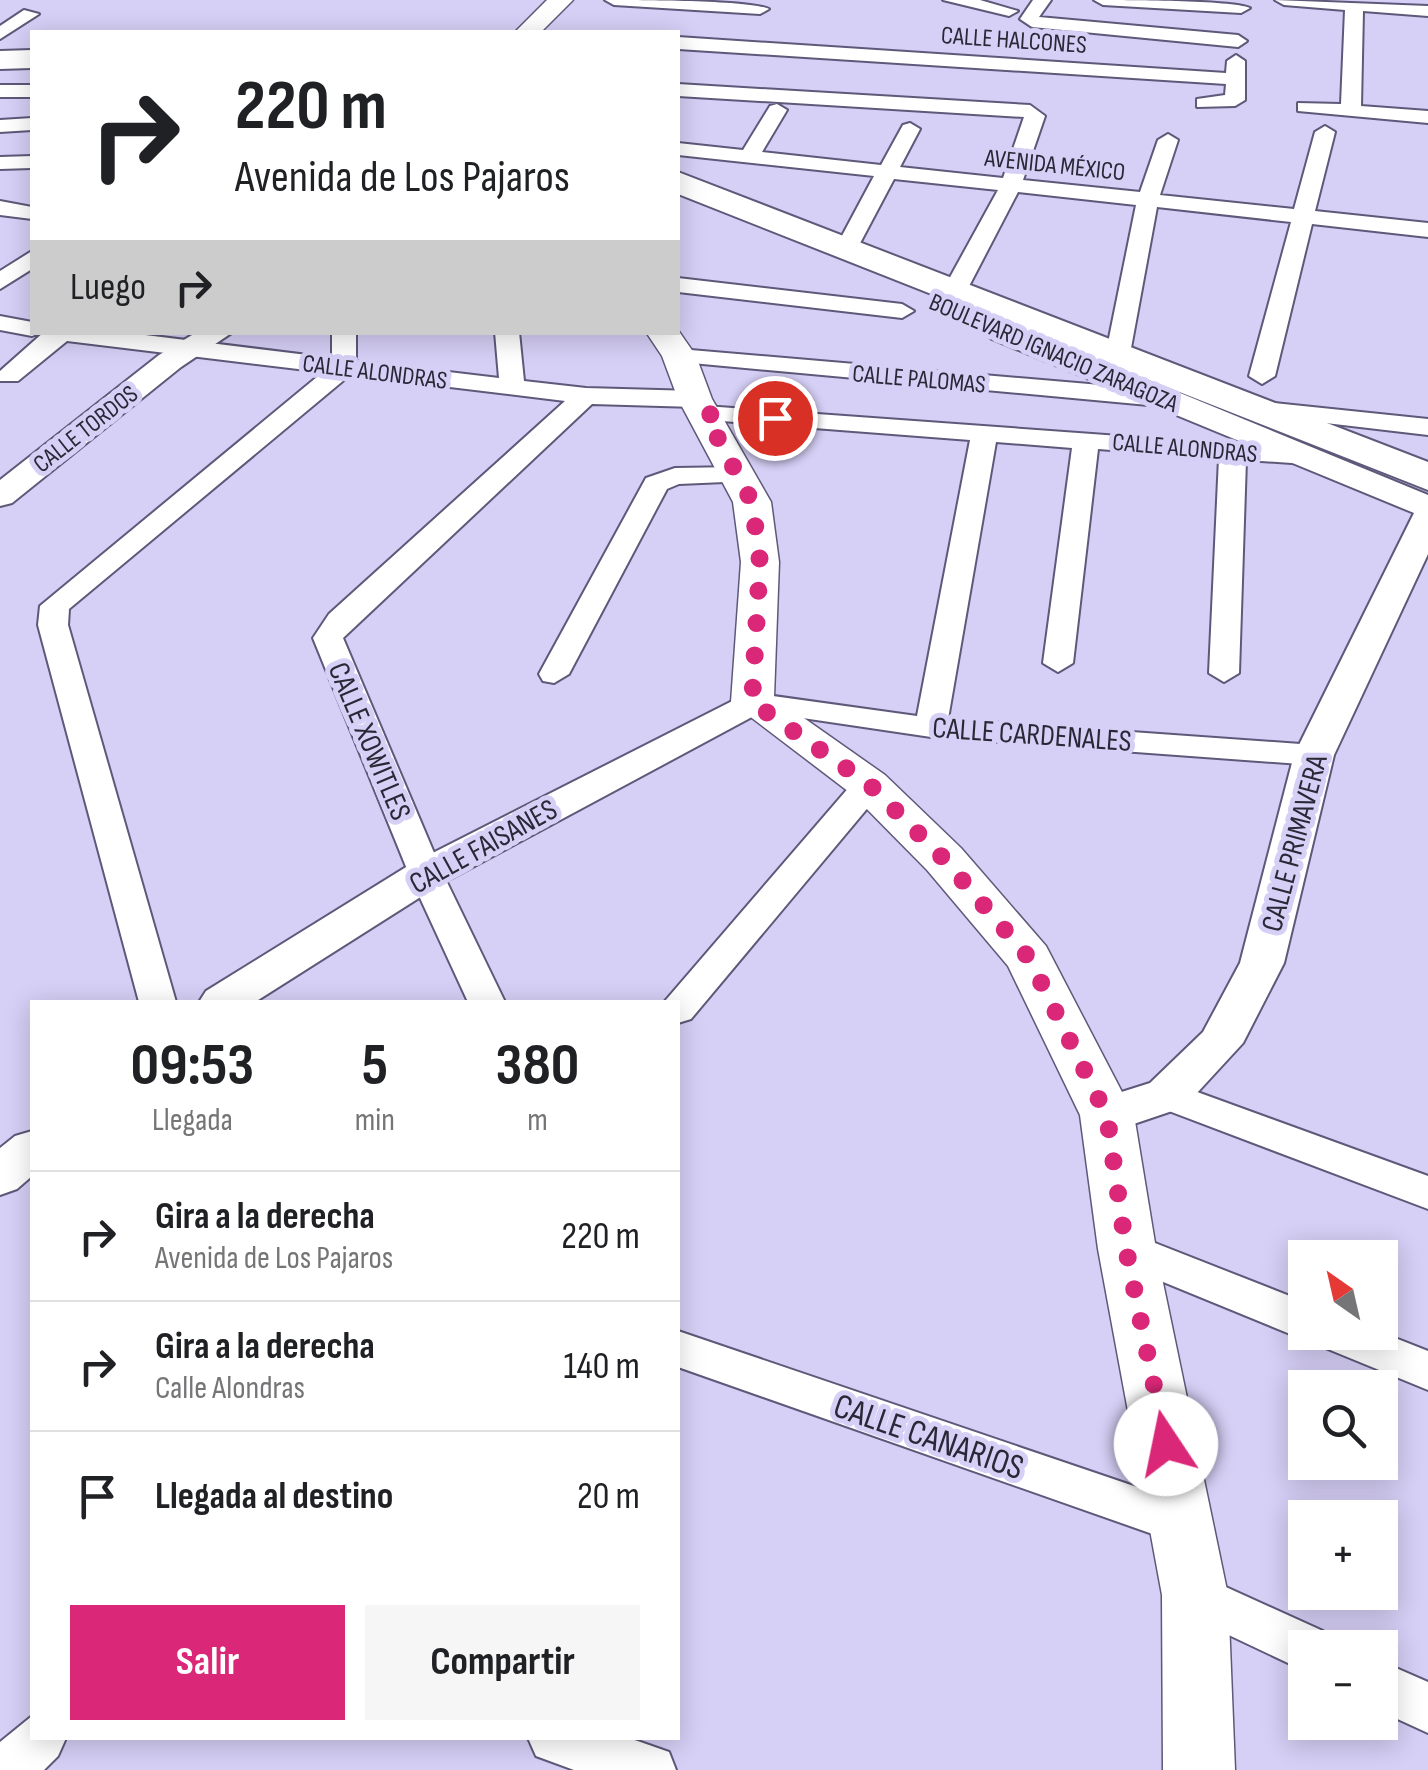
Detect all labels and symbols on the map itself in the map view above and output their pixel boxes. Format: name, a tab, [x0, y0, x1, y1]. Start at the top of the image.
street label: CALLE HALCONES	[940, 20, 1088, 61]
street label: AVENIDA MÉXICO	[982, 143, 1127, 188]
street label: BOULEVARD IGNACIO ZARAGOZA	[924, 287, 1183, 420]
street label: CALLE ALONDRAS	[301, 348, 449, 397]
street label: CALLE PALOMAS	[851, 358, 987, 401]
pin	[733, 376, 818, 461]
street label: CALLE TORDOS	[27, 379, 144, 480]
street label: CALLE ALONDRAS	[1111, 427, 1259, 470]
street label: CALLE XOWITLES	[320, 657, 418, 826]
street label: CALLE CARDENALES	[931, 710, 1133, 760]
street label: CALLE PRIMAVERA	[1254, 751, 1336, 936]
street label: CALLE FAISANES	[403, 792, 564, 902]
north arrow	[1288, 1240, 1398, 1350]
street label: CALLE CANARIOS	[828, 1385, 1029, 1490]
position arrow	[1114, 1392, 1218, 1496]

